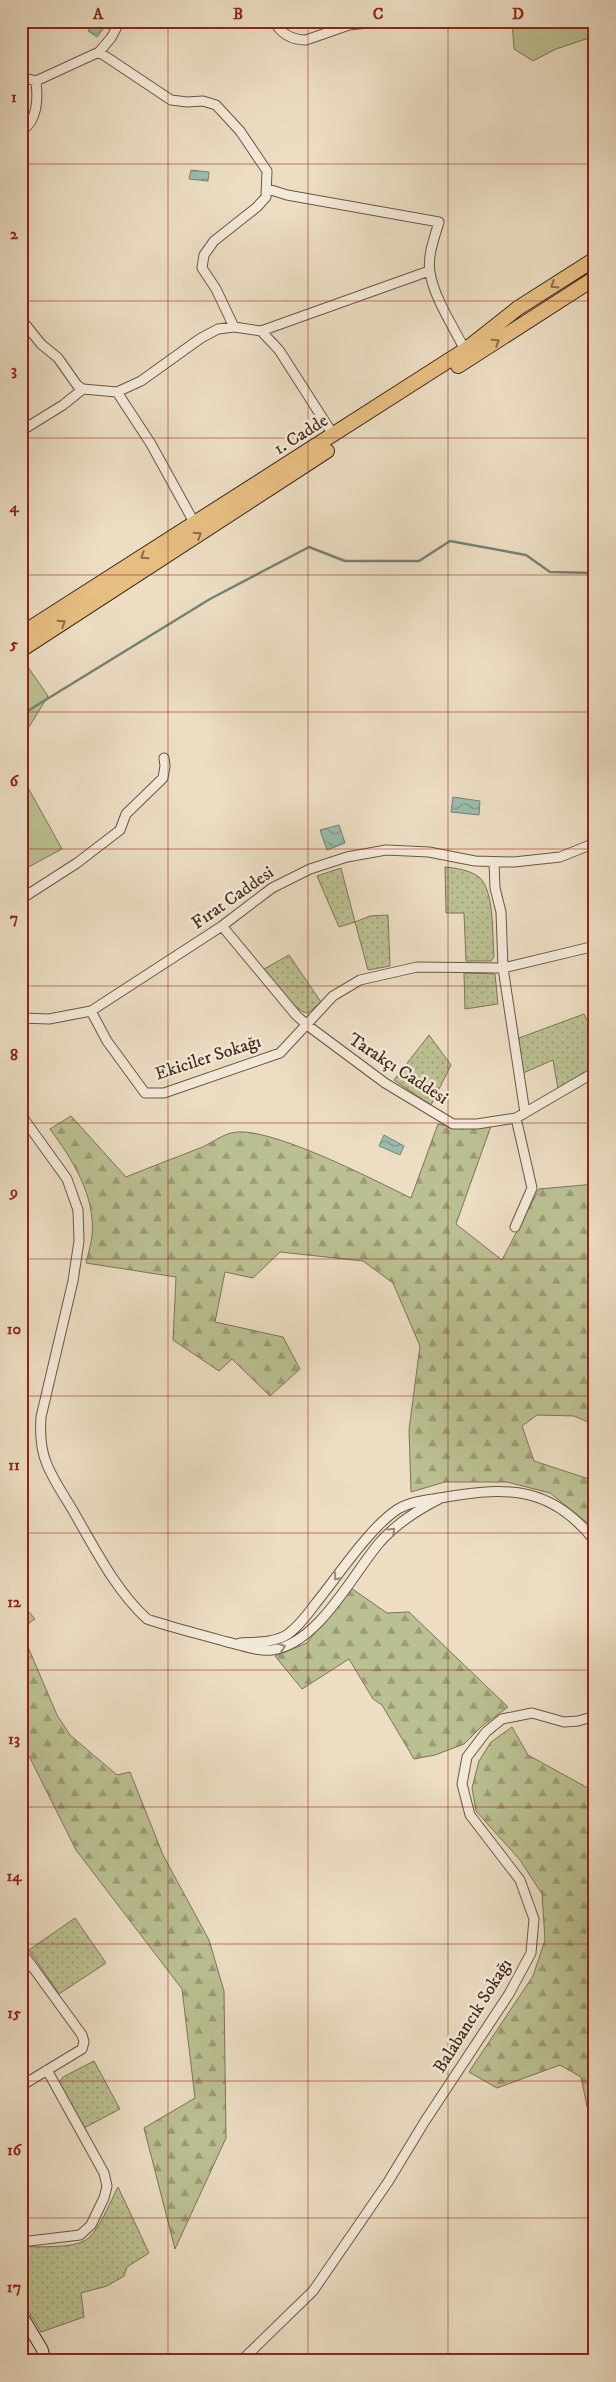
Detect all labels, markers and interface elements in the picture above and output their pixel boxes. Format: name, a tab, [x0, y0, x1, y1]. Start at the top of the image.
text: A	[92, 4, 104, 24]
text: B	[233, 4, 243, 24]
text: C	[373, 4, 383, 24]
text: D	[512, 4, 524, 24]
text: 1	[11, 87, 17, 107]
text: 2	[10, 224, 19, 244]
one-way arrow	[550, 279, 559, 289]
one-way arrow	[491, 338, 500, 348]
text: 3	[11, 360, 17, 380]
street label: 1. Cadde	[270, 410, 332, 460]
text: 4	[8, 497, 19, 517]
one-way arrow	[193, 531, 202, 541]
one-way arrow	[140, 550, 150, 559]
one-way arrow	[56, 620, 66, 629]
text: 5	[9, 634, 18, 654]
text: 6	[10, 771, 20, 791]
street label: Fırat Caddesi	[188, 862, 278, 934]
text: 7	[10, 908, 18, 928]
street label: Tarakçı Caddesi	[344, 1029, 452, 1109]
street label: Ekiciler Sokağı	[152, 1031, 264, 1085]
text: 8	[10, 1045, 18, 1065]
text: 9	[9, 1182, 18, 1202]
text: 10	[7, 1319, 22, 1339]
text: 11	[8, 1455, 20, 1475]
one-way arrow	[387, 1528, 396, 1537]
one-way arrow	[335, 1571, 343, 1580]
text: 12	[7, 1592, 22, 1612]
one-way arrow	[277, 1643, 286, 1653]
text: 13	[8, 1729, 20, 1749]
text: 14	[6, 1866, 22, 1886]
street label: Balabancık Sokağı	[429, 1955, 517, 2077]
text: 15	[7, 2003, 21, 2023]
text: 16	[7, 2140, 23, 2160]
text: 17	[7, 2277, 21, 2297]

